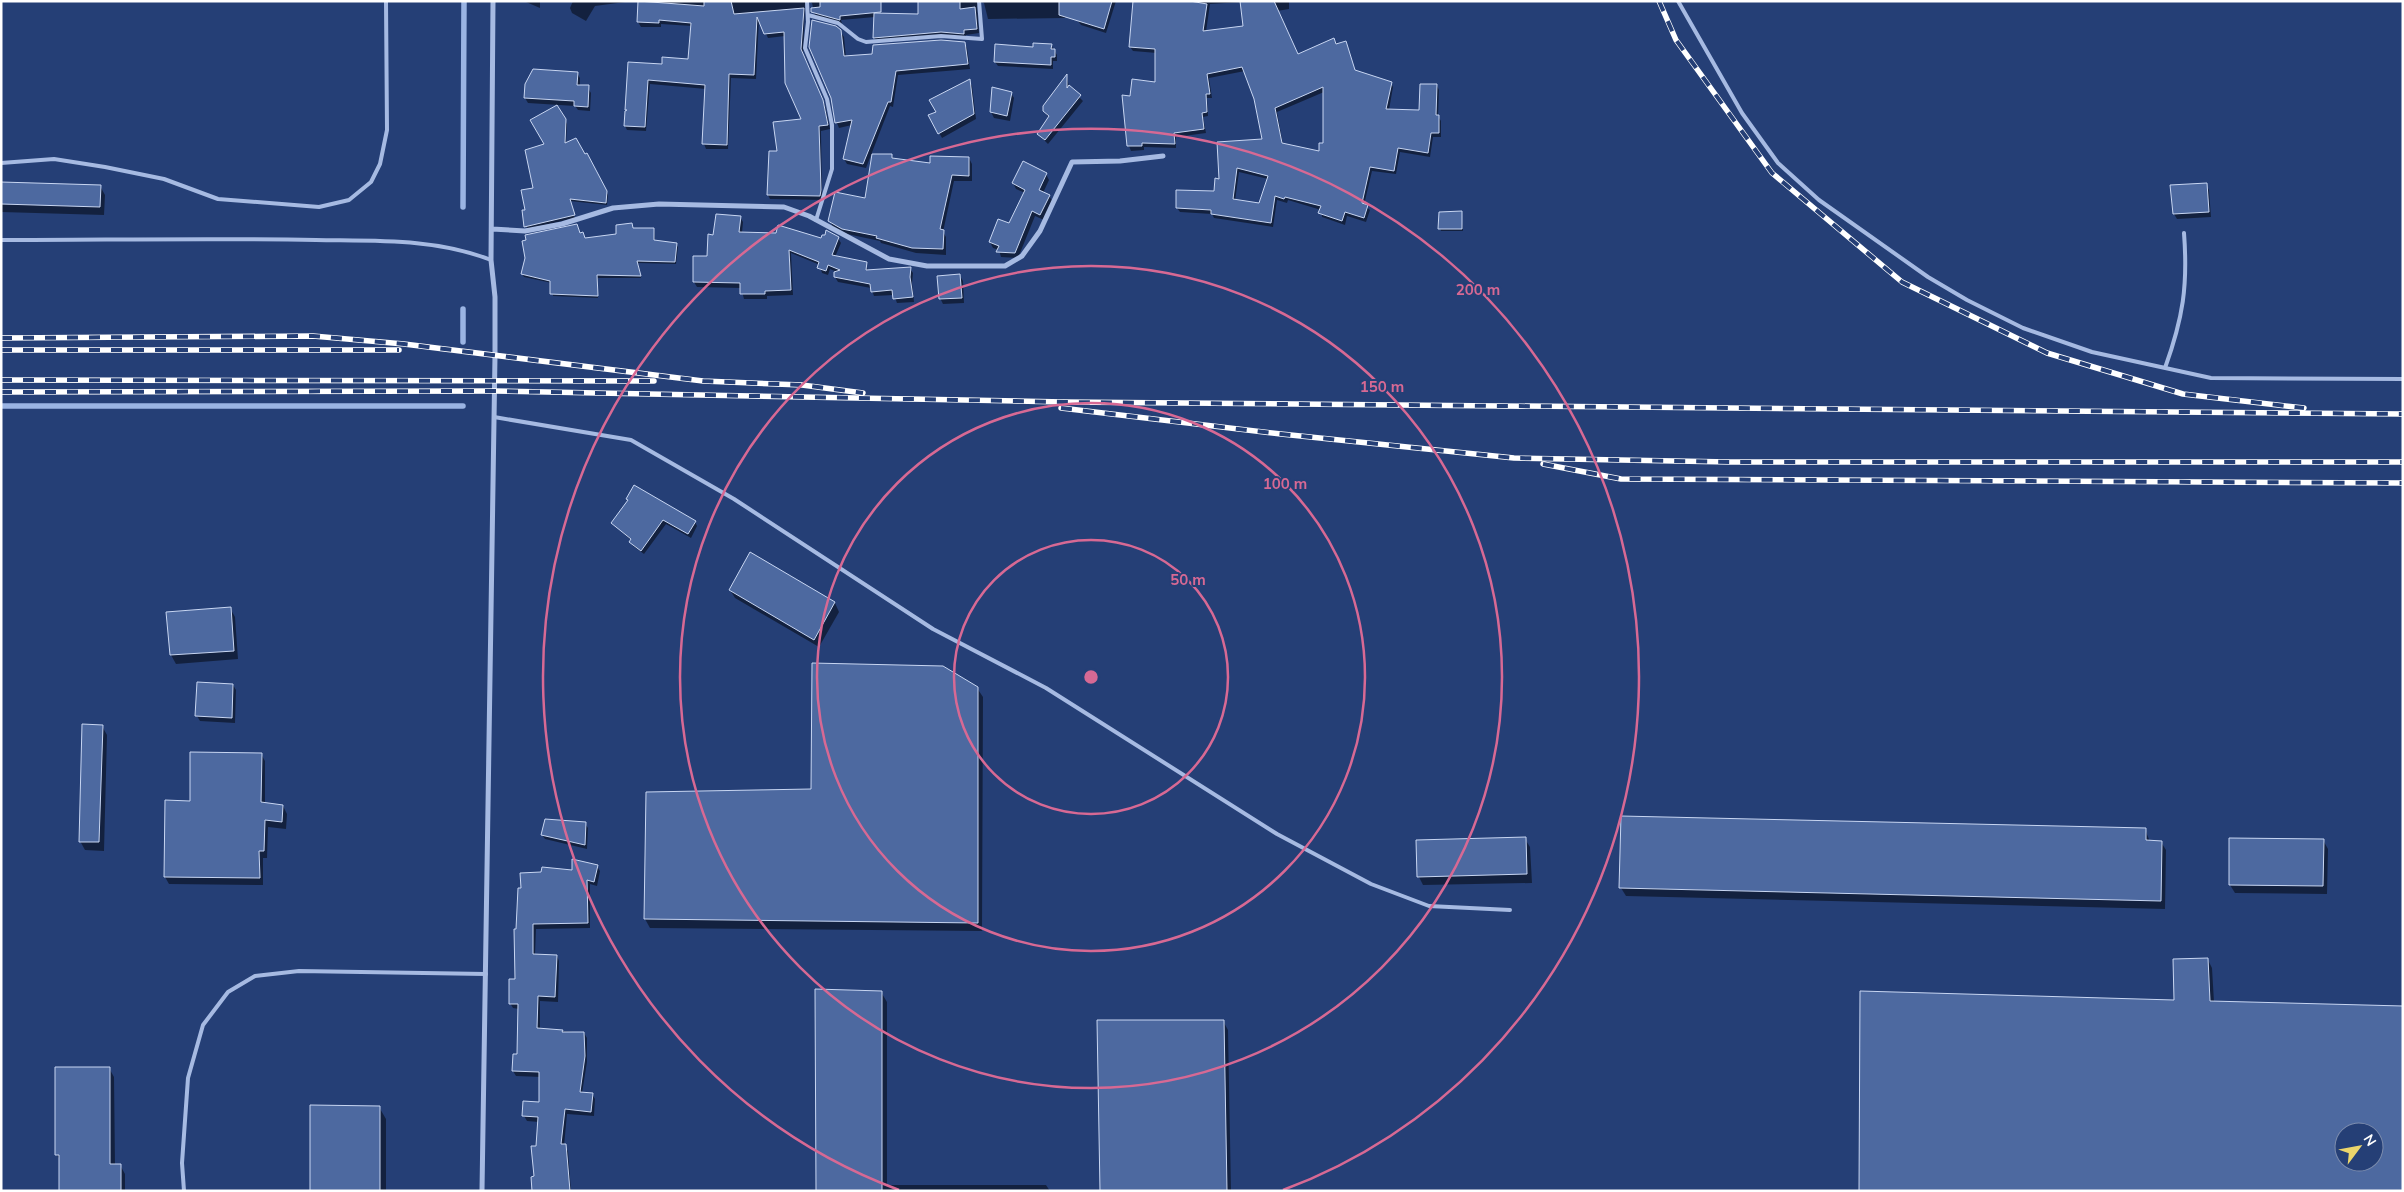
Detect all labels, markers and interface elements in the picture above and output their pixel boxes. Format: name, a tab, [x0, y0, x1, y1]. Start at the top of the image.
text: 200 m	[1456, 280, 1500, 299]
text: 150 m	[1360, 377, 1404, 396]
text: 100 m	[1263, 474, 1307, 493]
text: 50 m	[1170, 570, 1206, 589]
centre of rings	[1082, 668, 1100, 686]
north arrow	[2334, 1122, 2384, 1172]
text: N	[2360, 1131, 2380, 1149]

